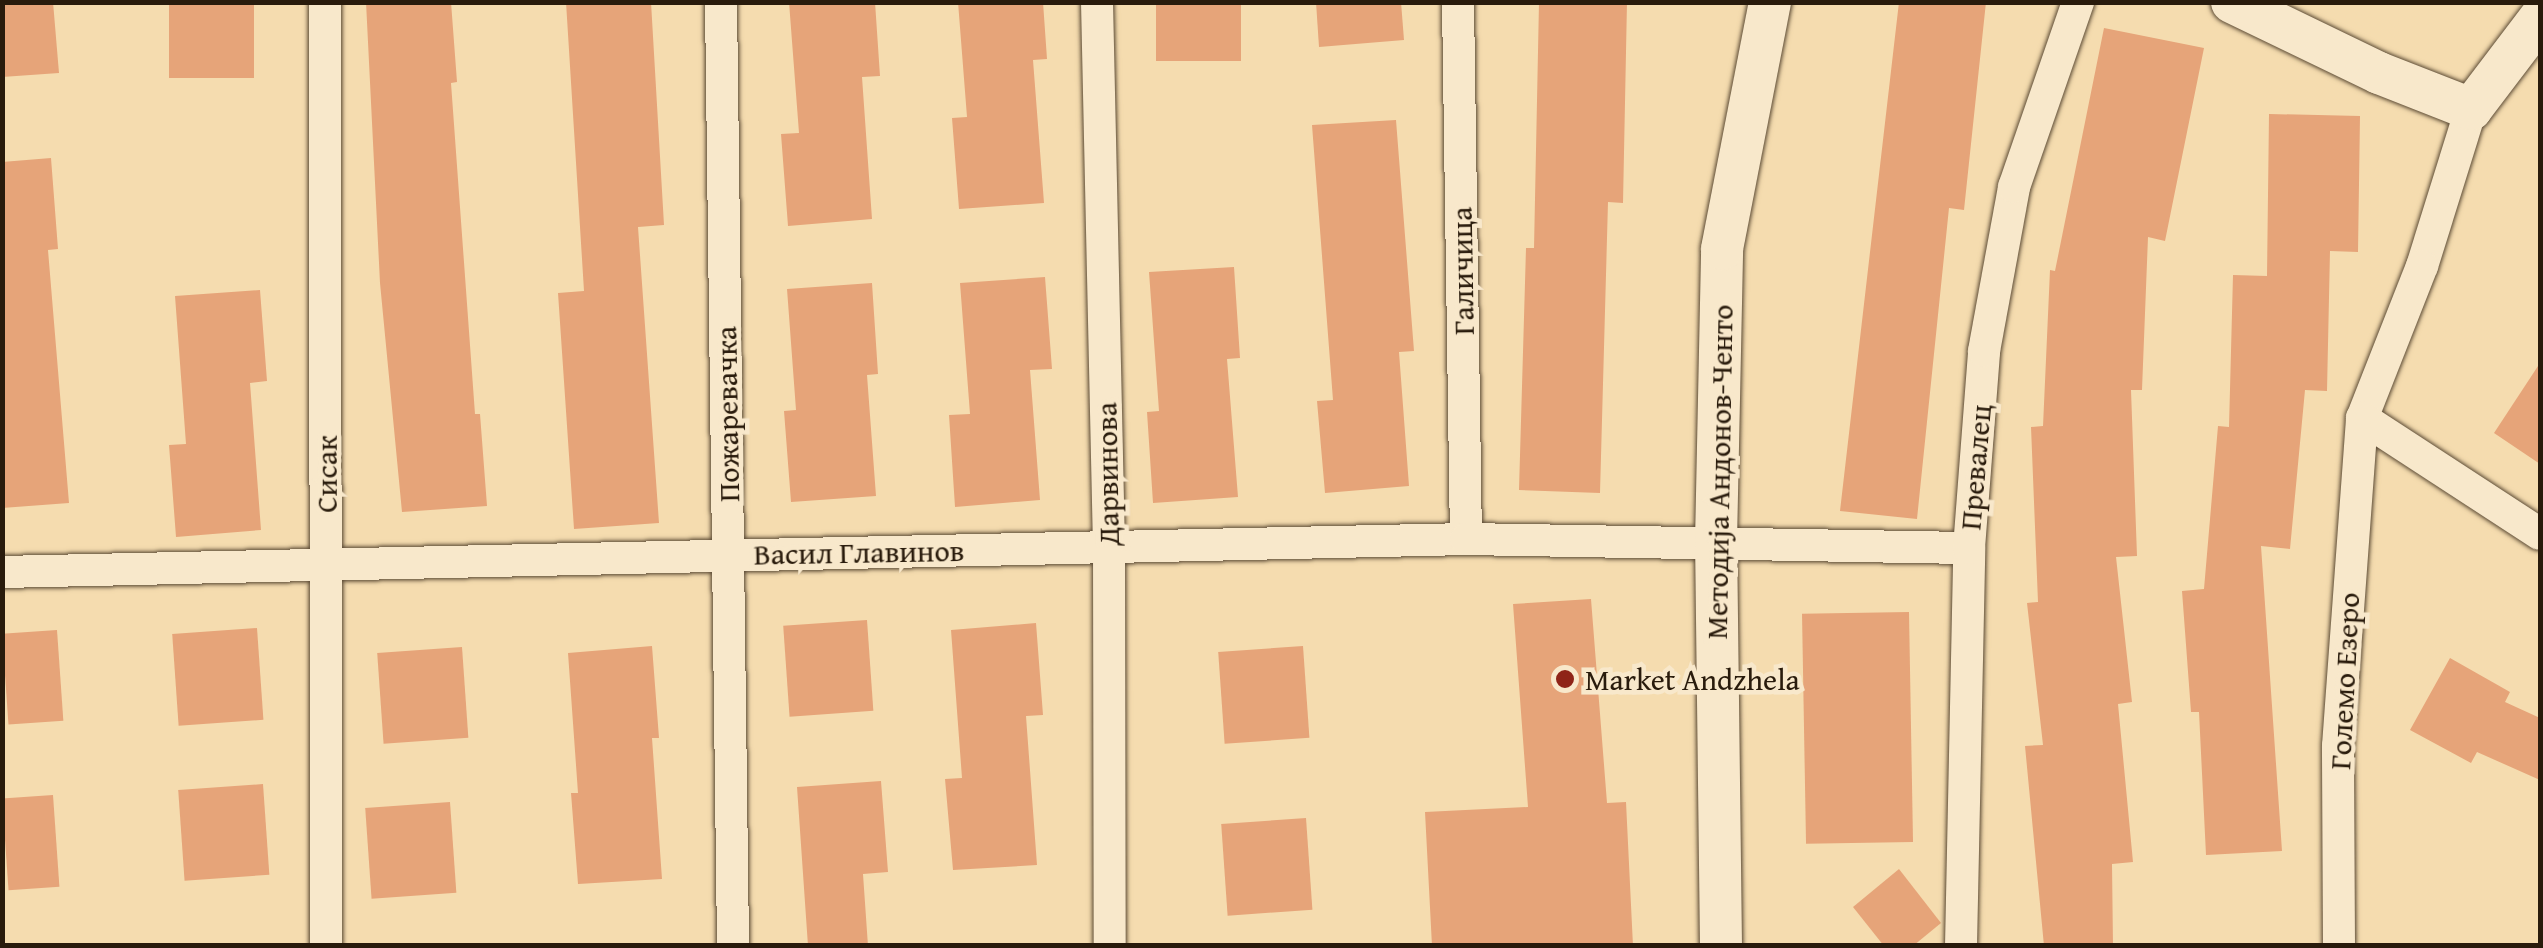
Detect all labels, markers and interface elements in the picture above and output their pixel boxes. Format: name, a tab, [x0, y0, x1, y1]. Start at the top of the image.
street label: Галичица	[1443, 206, 1481, 336]
street label: Методија Андонов-Ченто	[1698, 304, 1740, 640]
street label: Пожаревачка	[707, 326, 747, 502]
street label: Дарвинова	[1088, 402, 1126, 546]
street label: Превалец	[1952, 403, 1998, 531]
street label: Сисак	[308, 435, 344, 513]
street label: Васил Главинов	[753, 532, 965, 572]
street label: Големо Езеро	[2321, 591, 2367, 771]
place label: Market Andzhela	[1585, 661, 1800, 697]
marker: Market Andzhela	[1554, 668, 1576, 690]

